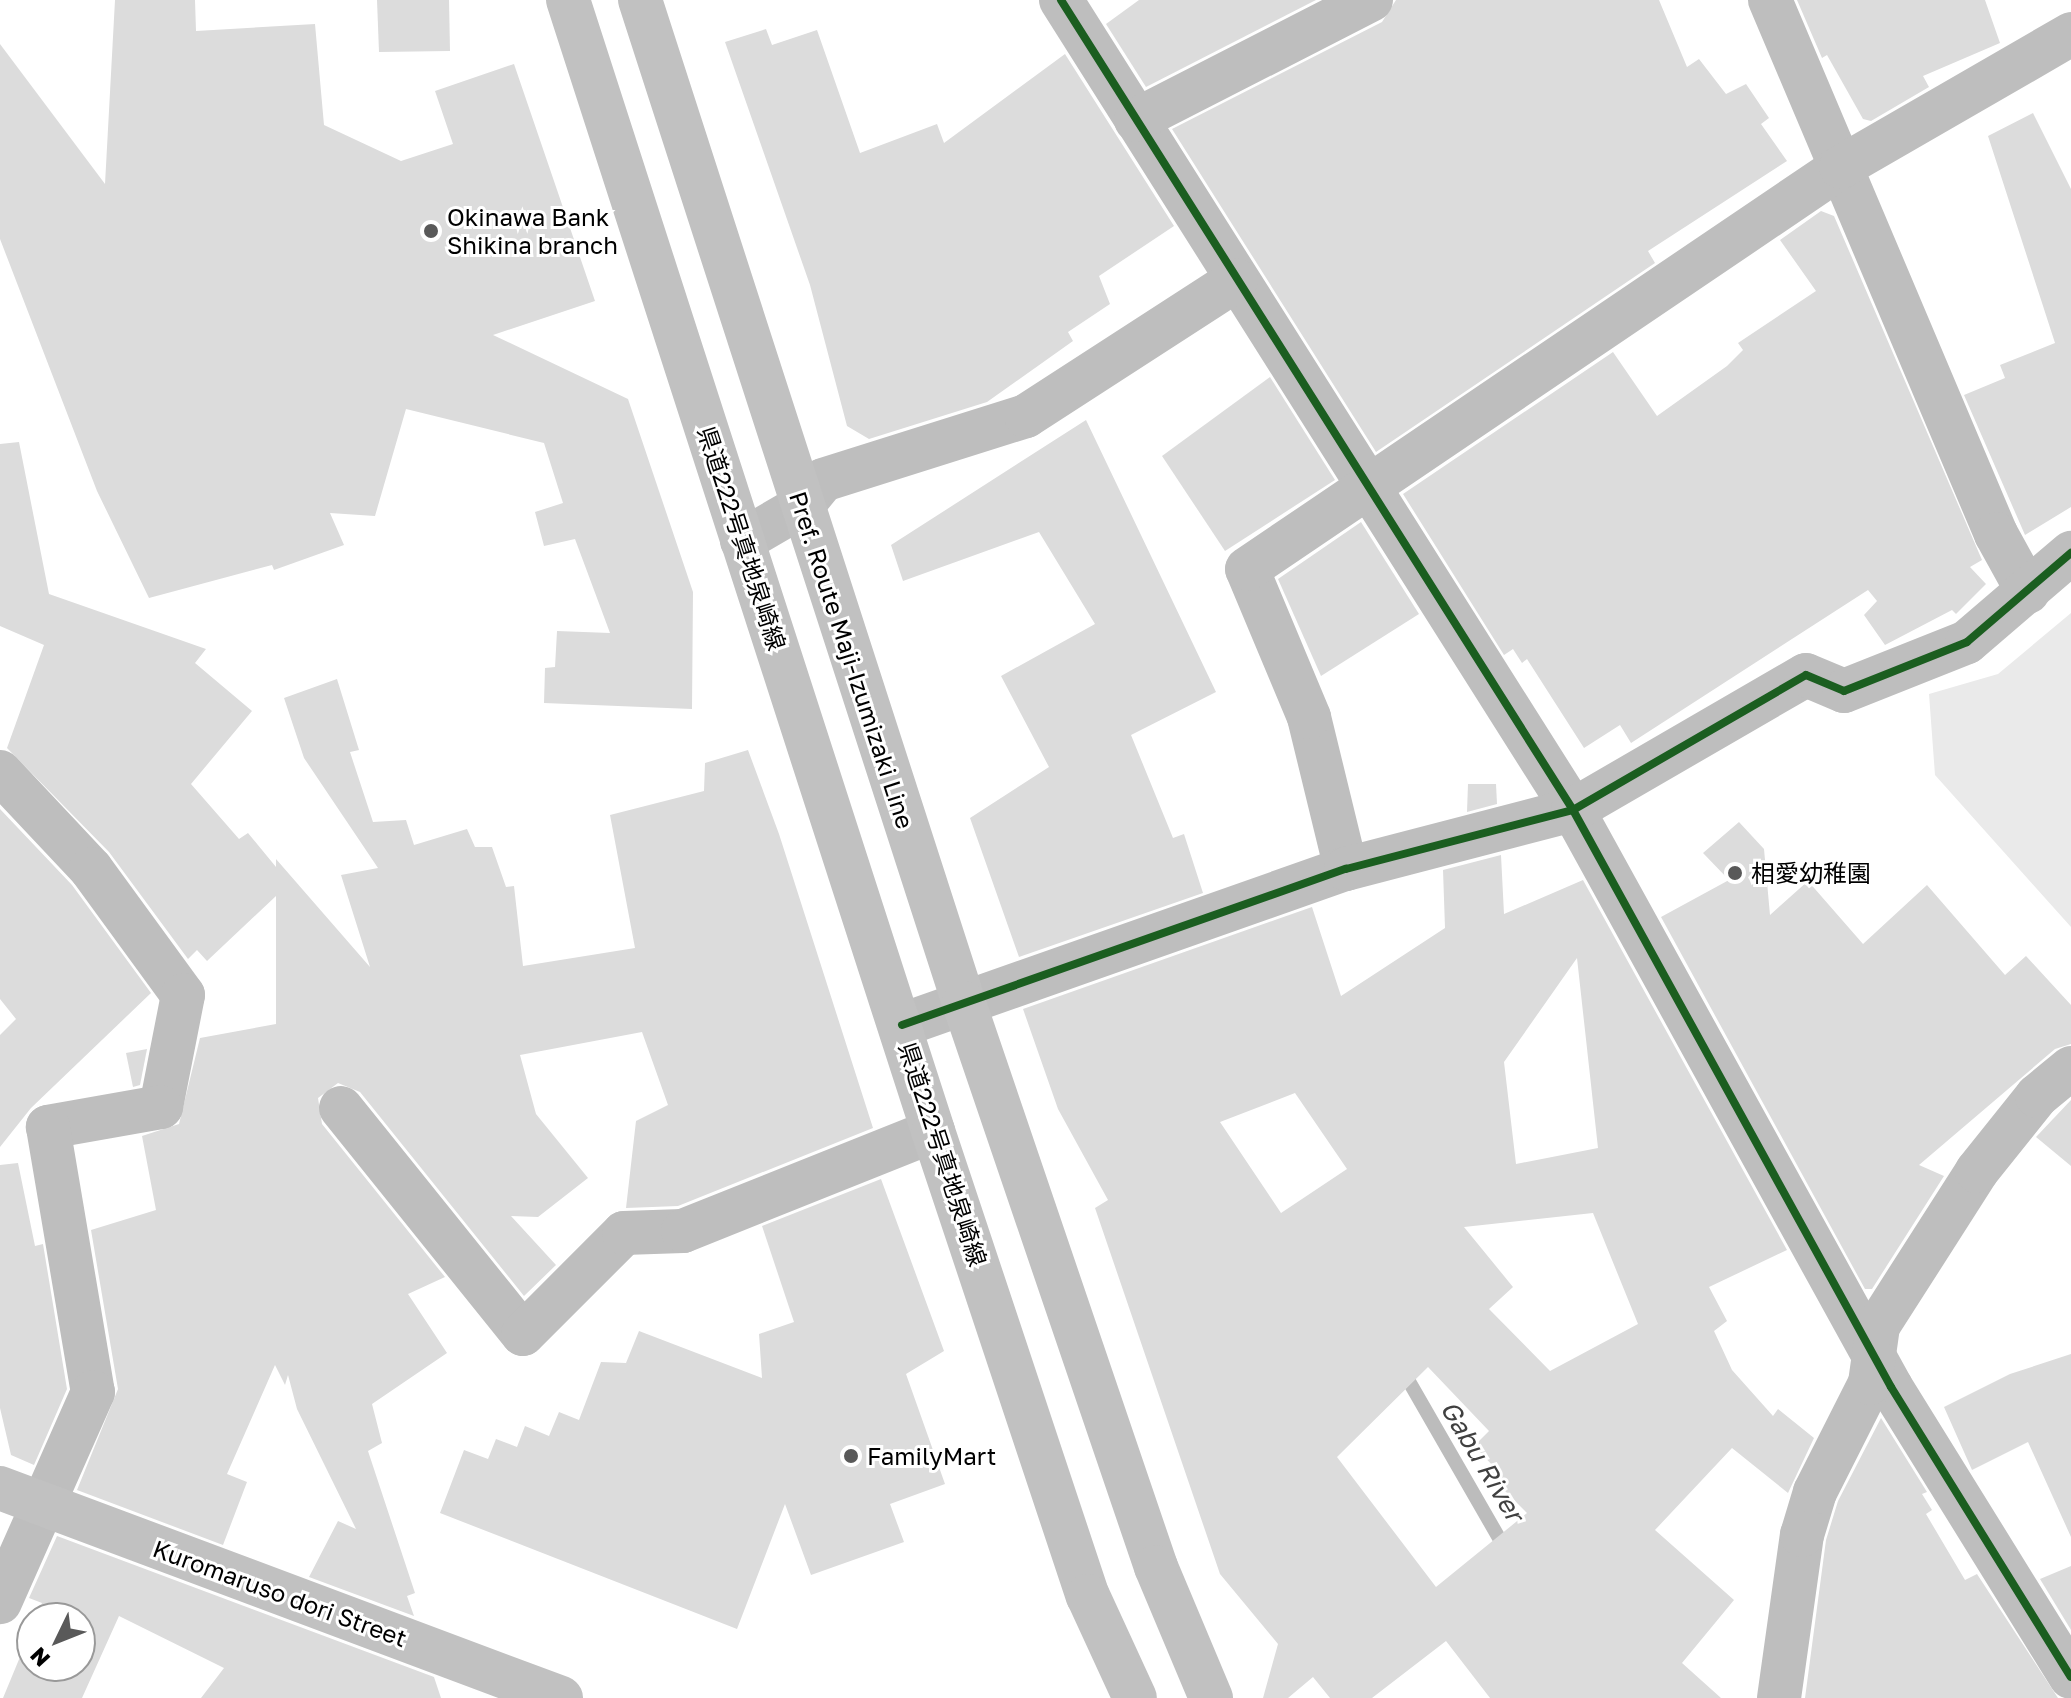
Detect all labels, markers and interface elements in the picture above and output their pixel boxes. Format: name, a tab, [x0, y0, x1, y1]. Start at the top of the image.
place label: Okinawa Bank Shikina branch	[447, 203, 618, 259]
marker: Okinawa Bank Shikina branch	[422, 222, 440, 240]
street label: 県道222号真地泉崎線	[692, 422, 792, 654]
street label: Pref. Route Maji-Izumizaki Line	[784, 488, 920, 832]
place label: 相愛幼稚園	[1751, 859, 1871, 887]
marker: 相愛幼稚園	[1726, 864, 1744, 882]
street label: 県道222号真地泉崎線	[893, 1038, 993, 1270]
water label: Gabu River	[1434, 1395, 1530, 1527]
place label: FamilyMart	[867, 1442, 996, 1470]
marker: FamilyMart	[842, 1447, 860, 1465]
street label: Kuromaruso dori Street	[149, 1534, 411, 1652]
north arrow	[16, 1602, 96, 1682]
text: N	[24, 1642, 55, 1673]

